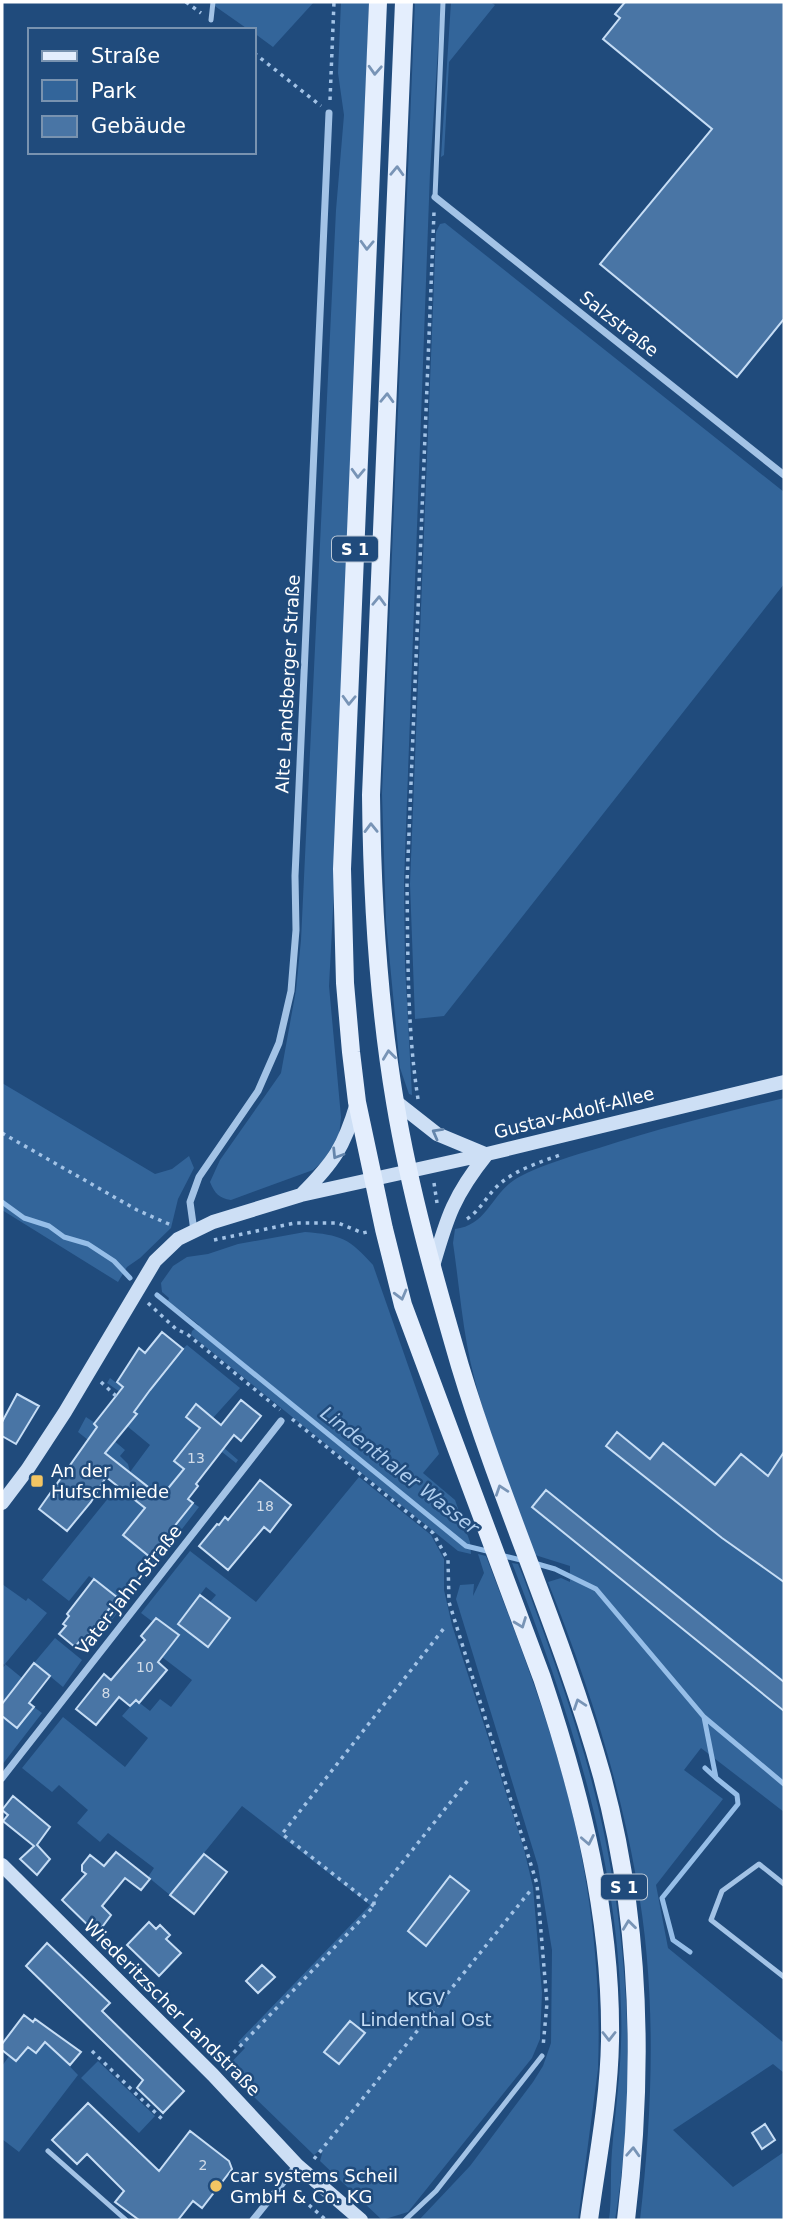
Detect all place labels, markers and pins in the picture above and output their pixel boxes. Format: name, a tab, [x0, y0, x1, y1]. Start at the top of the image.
place label: An der Hufschmiede	[51, 1460, 169, 1502]
marker: An der Hufschmiede	[29, 1473, 45, 1489]
place label: car systems Scheil GmbH & Co. KG	[230, 2165, 398, 2207]
marker: car systems Scheil GmbH & Co. KG	[208, 2178, 224, 2194]

